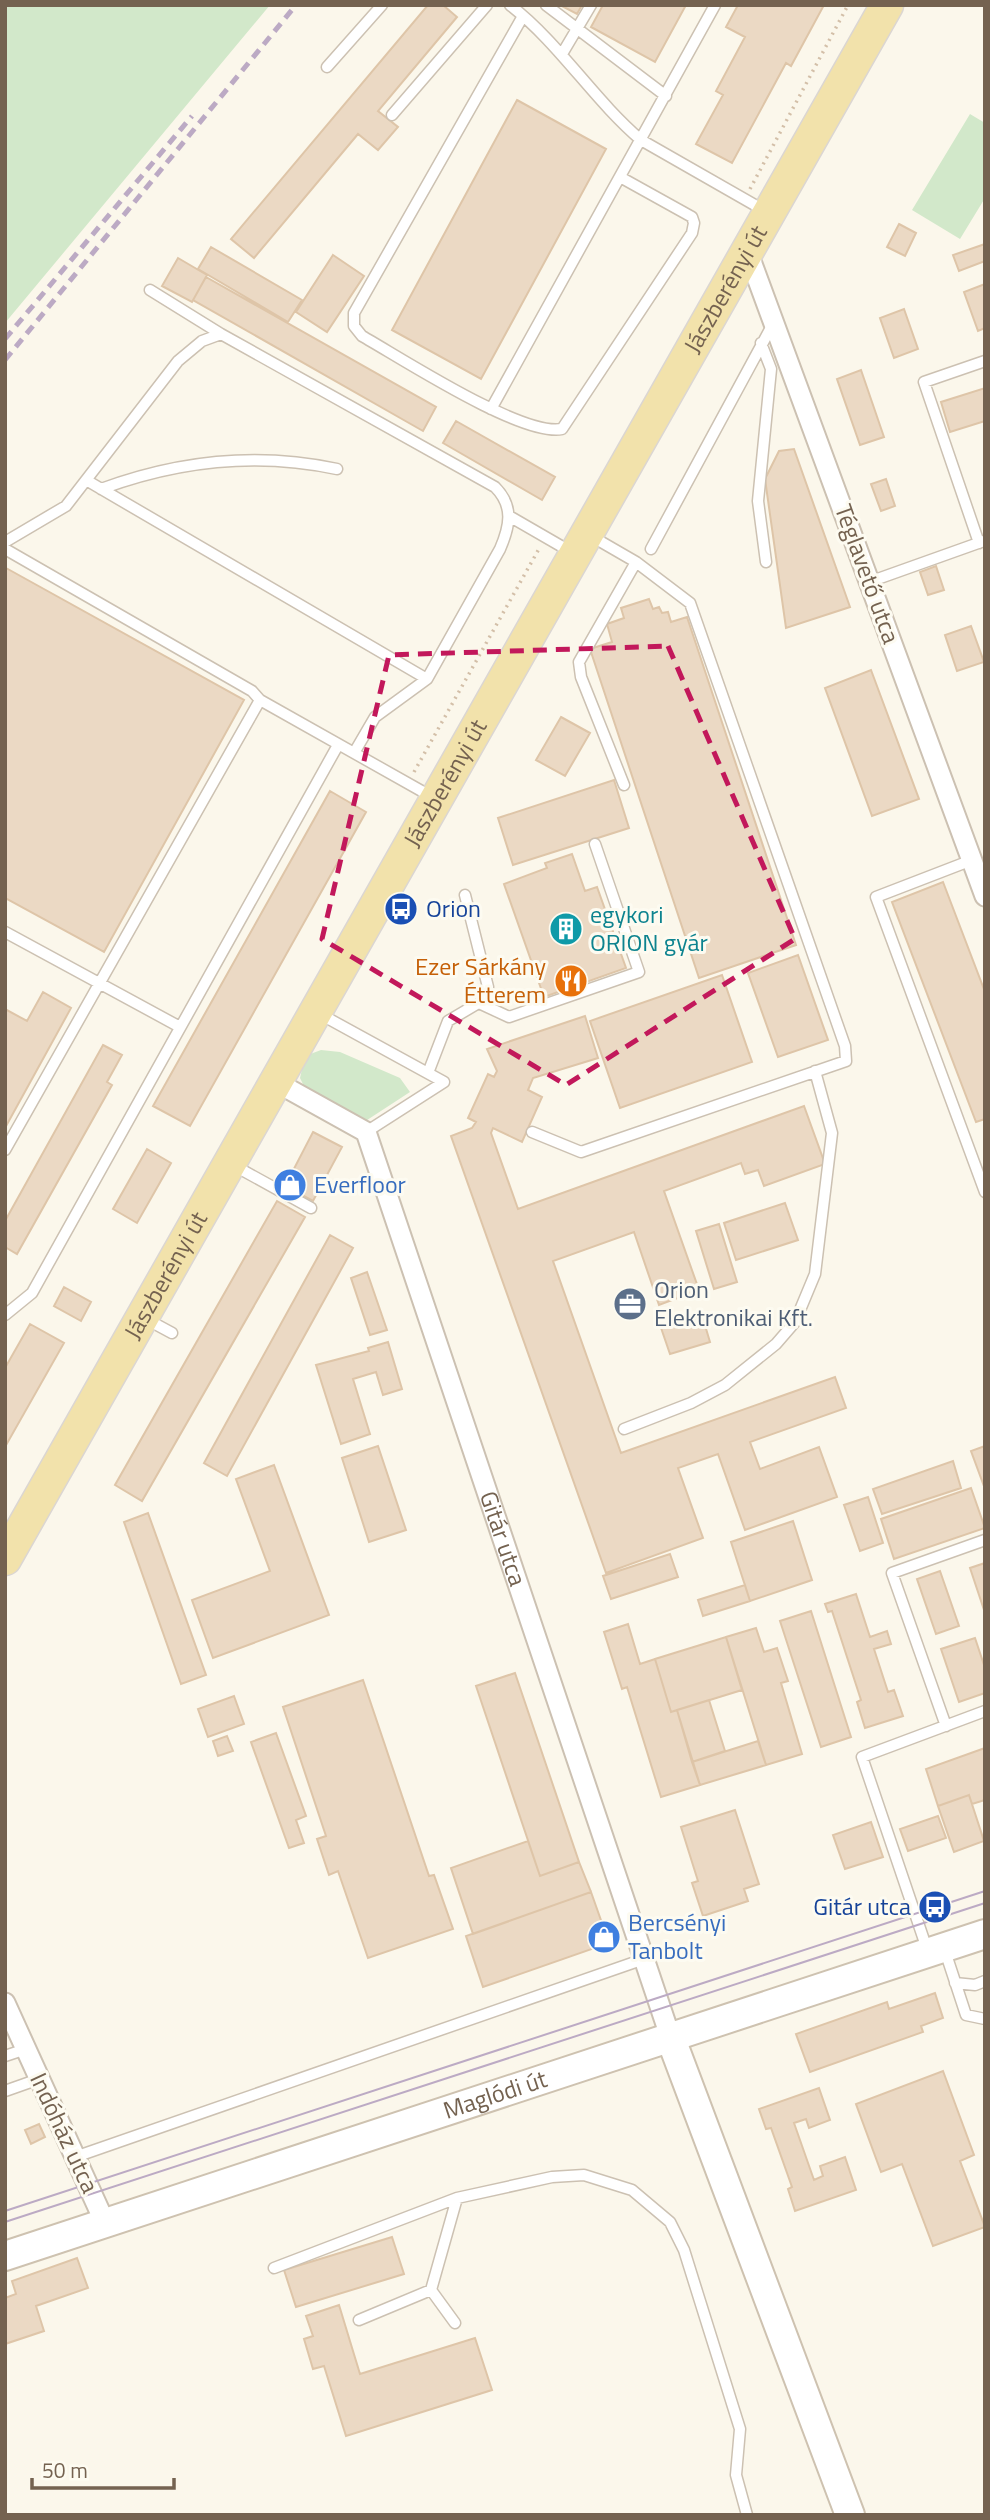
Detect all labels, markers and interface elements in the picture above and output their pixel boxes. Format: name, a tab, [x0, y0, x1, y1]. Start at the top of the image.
street label: Jászberényi út	[674, 218, 776, 359]
street label: Téglavető utca	[826, 499, 910, 648]
street label: Jászberényi út	[394, 712, 495, 853]
bus stop icon: Orion	[382, 890, 420, 928]
place label: Orion	[426, 890, 481, 926]
place label: egykori ORION gyár	[590, 896, 708, 960]
building icon: egykori ORION gyár	[547, 910, 585, 948]
place label: Ezer Sárkány Étterem	[415, 948, 546, 1012]
restaurant icon: Ezer Sárkány Étterem	[552, 962, 590, 1000]
shop icon: Everfloor	[271, 1166, 309, 1204]
place label: Everfloor	[314, 1166, 406, 1202]
street label: Jászberényi út	[114, 1204, 216, 1346]
place label: Orion Elektronikai Kft.	[654, 1271, 813, 1335]
office icon: Orion Elektronikai Kft.	[611, 1285, 649, 1323]
street label: Gitár utca	[471, 1486, 536, 1590]
place label: Gitár utca	[813, 1888, 911, 1924]
bus stop icon: Gitár utca	[916, 1888, 954, 1926]
place label: Bercsényi Tanbolt	[628, 1904, 726, 1968]
shop icon: Bercsényi Tanbolt	[585, 1918, 623, 1956]
street label: Maglódi út	[438, 2060, 552, 2128]
street label: Indóház utca	[21, 2067, 108, 2199]
scale bar	[32, 2446, 173, 2490]
text: 50 m	[42, 2454, 88, 2486]

